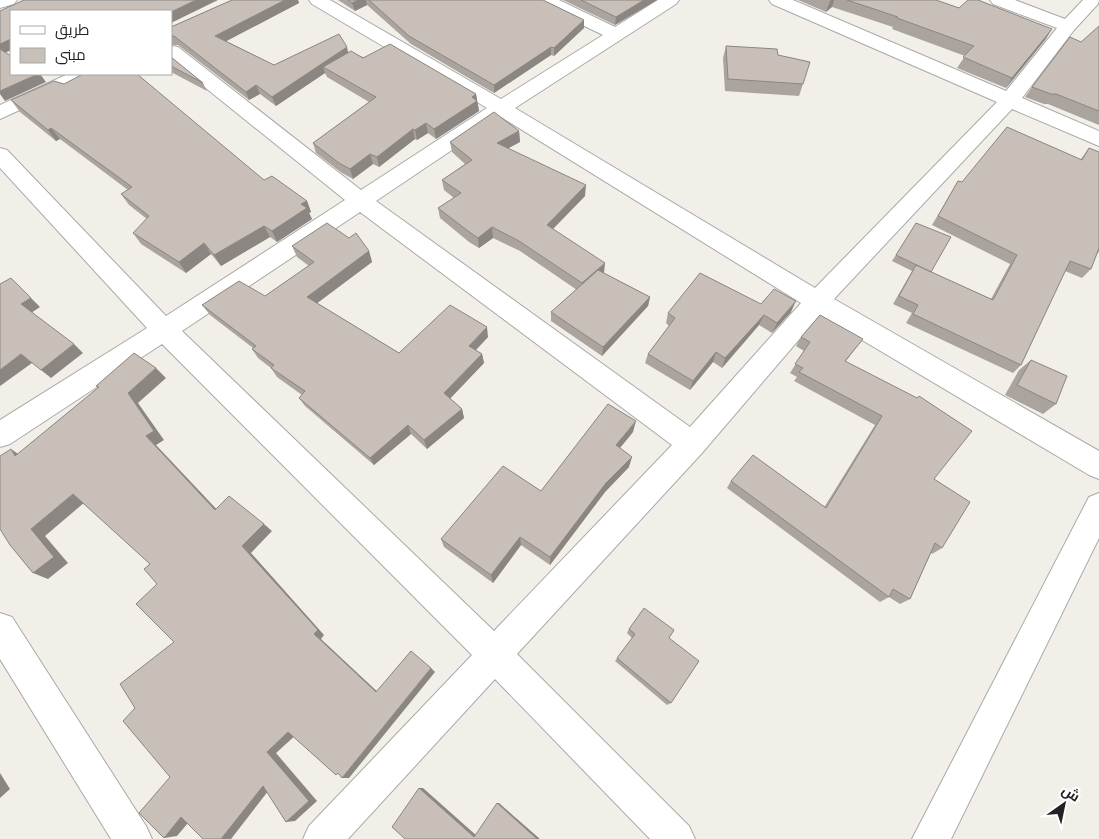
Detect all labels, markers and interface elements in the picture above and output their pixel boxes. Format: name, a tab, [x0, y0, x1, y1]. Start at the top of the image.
legend	[10, 10, 172, 75]
text: طريق	[55, 20, 89, 40]
text: مبنى	[55, 45, 86, 65]
north arrow	[1039, 779, 1089, 829]
text: ش	[1059, 781, 1084, 806]

